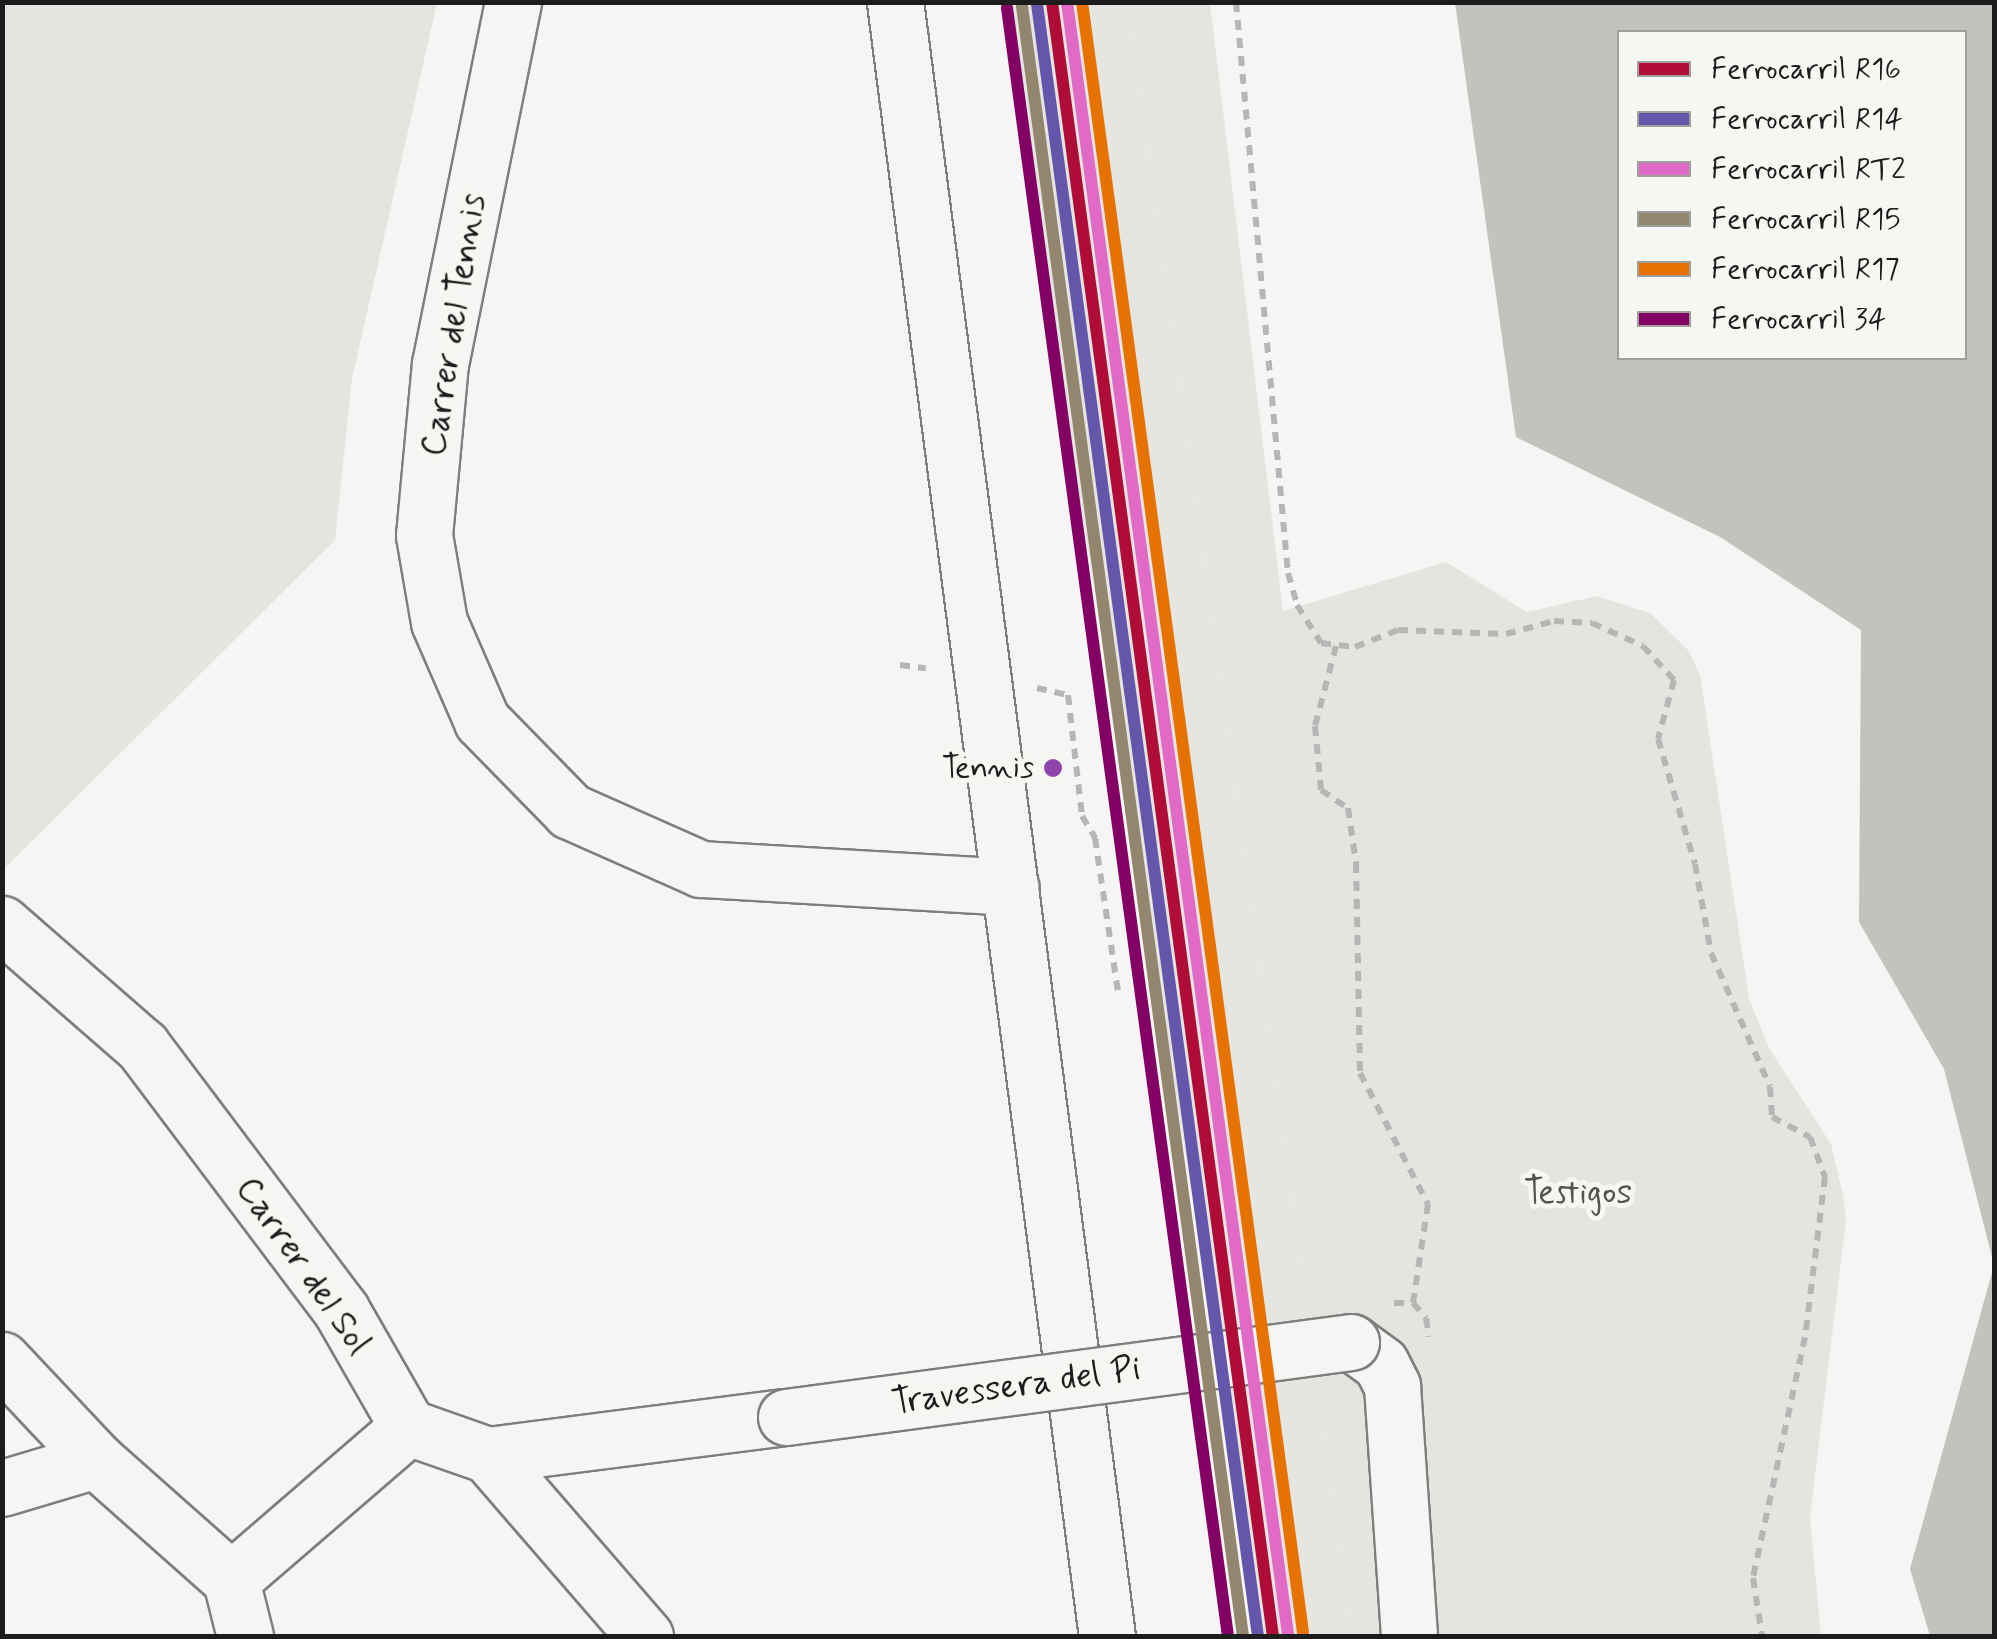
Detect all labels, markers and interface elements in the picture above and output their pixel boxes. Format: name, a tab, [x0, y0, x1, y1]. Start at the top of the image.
legend	[1617, 30, 1967, 360]
text: Ferrocarril R16	[1711, 50, 1901, 89]
text: Ferrocarril R14	[1711, 100, 1903, 139]
text: Ferrocarril RT2	[1711, 150, 1906, 189]
street label: Carrer del Tennis	[412, 190, 496, 460]
text: Ferrocarril R15	[1711, 200, 1901, 239]
text: Ferrocarril R17	[1711, 250, 1900, 289]
text: Ferrocarril 34	[1711, 300, 1886, 339]
place label: Tennis	[942, 749, 1034, 787]
marker: Tennis	[1043, 758, 1063, 778]
street label: Carrer del Sol	[226, 1169, 380, 1363]
park label: Testigos	[1524, 1172, 1632, 1214]
street label: Travessera del Pi	[890, 1348, 1142, 1424]

